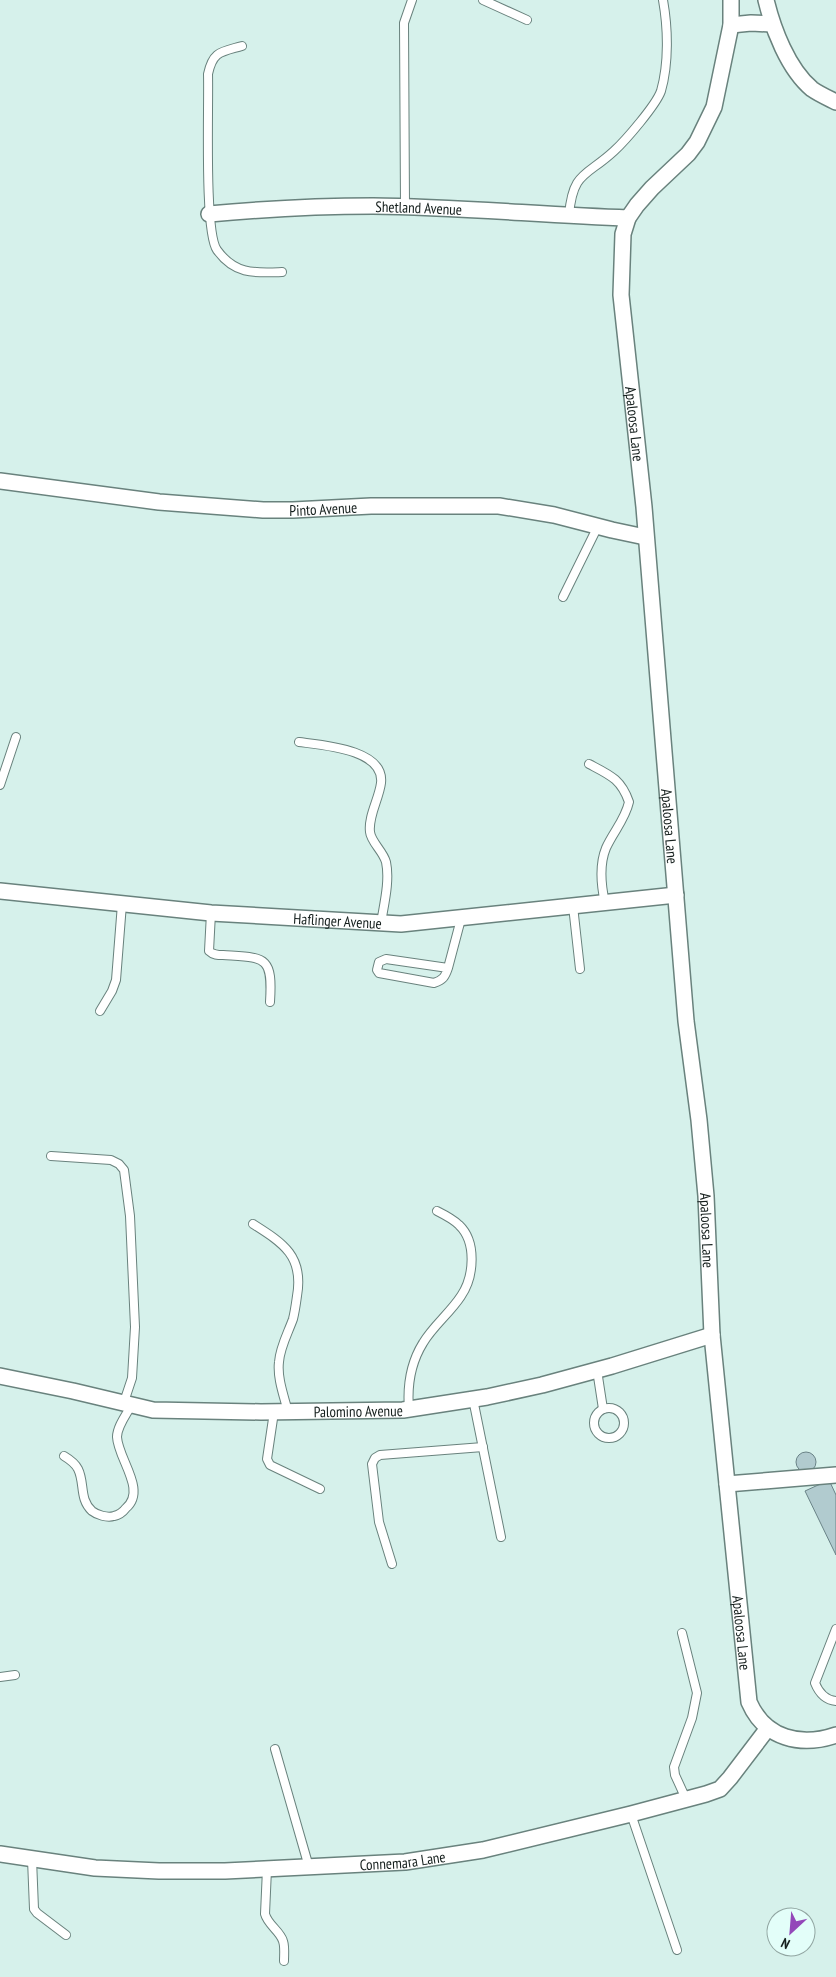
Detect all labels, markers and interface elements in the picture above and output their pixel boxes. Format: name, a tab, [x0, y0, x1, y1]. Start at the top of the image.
street label: Shetland Avenue	[375, 197, 463, 219]
street label: Apaloosa Lane	[621, 385, 648, 462]
street label: Pinto Avenue	[289, 497, 358, 520]
street label: Apaloosa Lane	[658, 788, 683, 865]
street label: Haflinger Avenue	[293, 908, 382, 932]
street label: Apaloosa Lane	[696, 1192, 719, 1268]
street label: Palomino Avenue	[313, 1401, 403, 1421]
street label: Apaloosa Lane	[729, 1594, 755, 1671]
street label: Connemara Lane	[359, 1846, 447, 1874]
north arrow	[766, 1907, 816, 1957]
text: N	[778, 1934, 793, 1953]

